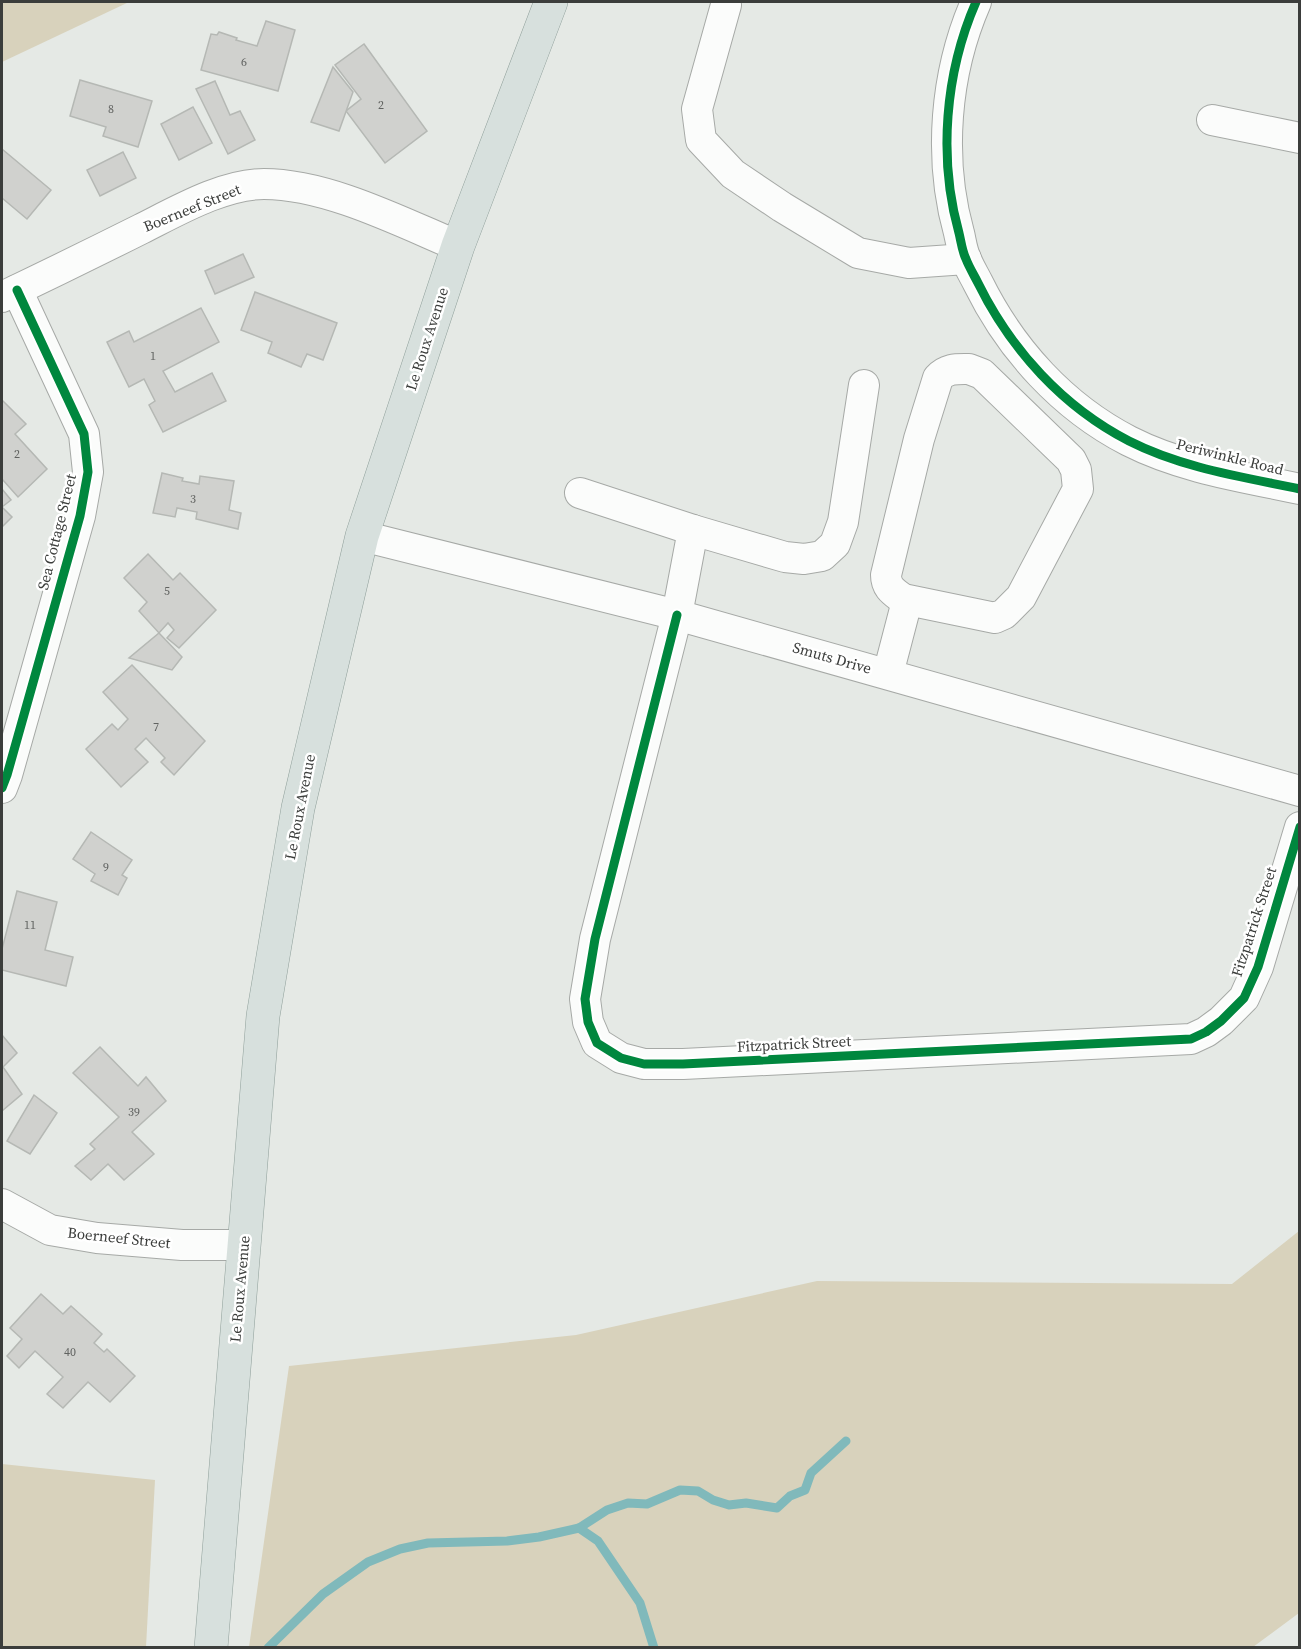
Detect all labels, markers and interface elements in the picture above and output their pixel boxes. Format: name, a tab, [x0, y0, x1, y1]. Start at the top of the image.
house number: 6	[241, 54, 247, 70]
house number: 2	[378, 97, 384, 113]
house number: 8	[108, 101, 114, 117]
street label: Boerneef Street	[140, 178, 244, 237]
street label: Le Roux Avenue	[400, 284, 453, 393]
house number: 1	[150, 348, 156, 364]
street label: Periwinkle Road	[1174, 433, 1286, 480]
house number: 2	[14, 446, 20, 462]
street label: Sea Cottage Street	[32, 472, 81, 592]
house number: 3	[190, 491, 196, 507]
house number: 5	[164, 583, 170, 599]
street label: Smuts Drive	[790, 636, 874, 679]
house number: 7	[153, 719, 159, 735]
street label: Le Roux Avenue	[279, 752, 320, 862]
house number: 9	[103, 859, 109, 875]
street label: Fitzpatrick Street	[1226, 864, 1281, 979]
house number: 11	[24, 917, 36, 933]
street label: Fitzpatrick Street	[736, 1030, 852, 1057]
house number: 39	[128, 1104, 140, 1120]
street label: Boerneef Street	[66, 1222, 172, 1253]
street label: Le Roux Avenue	[224, 1234, 255, 1343]
house number: 40	[64, 1344, 76, 1360]

